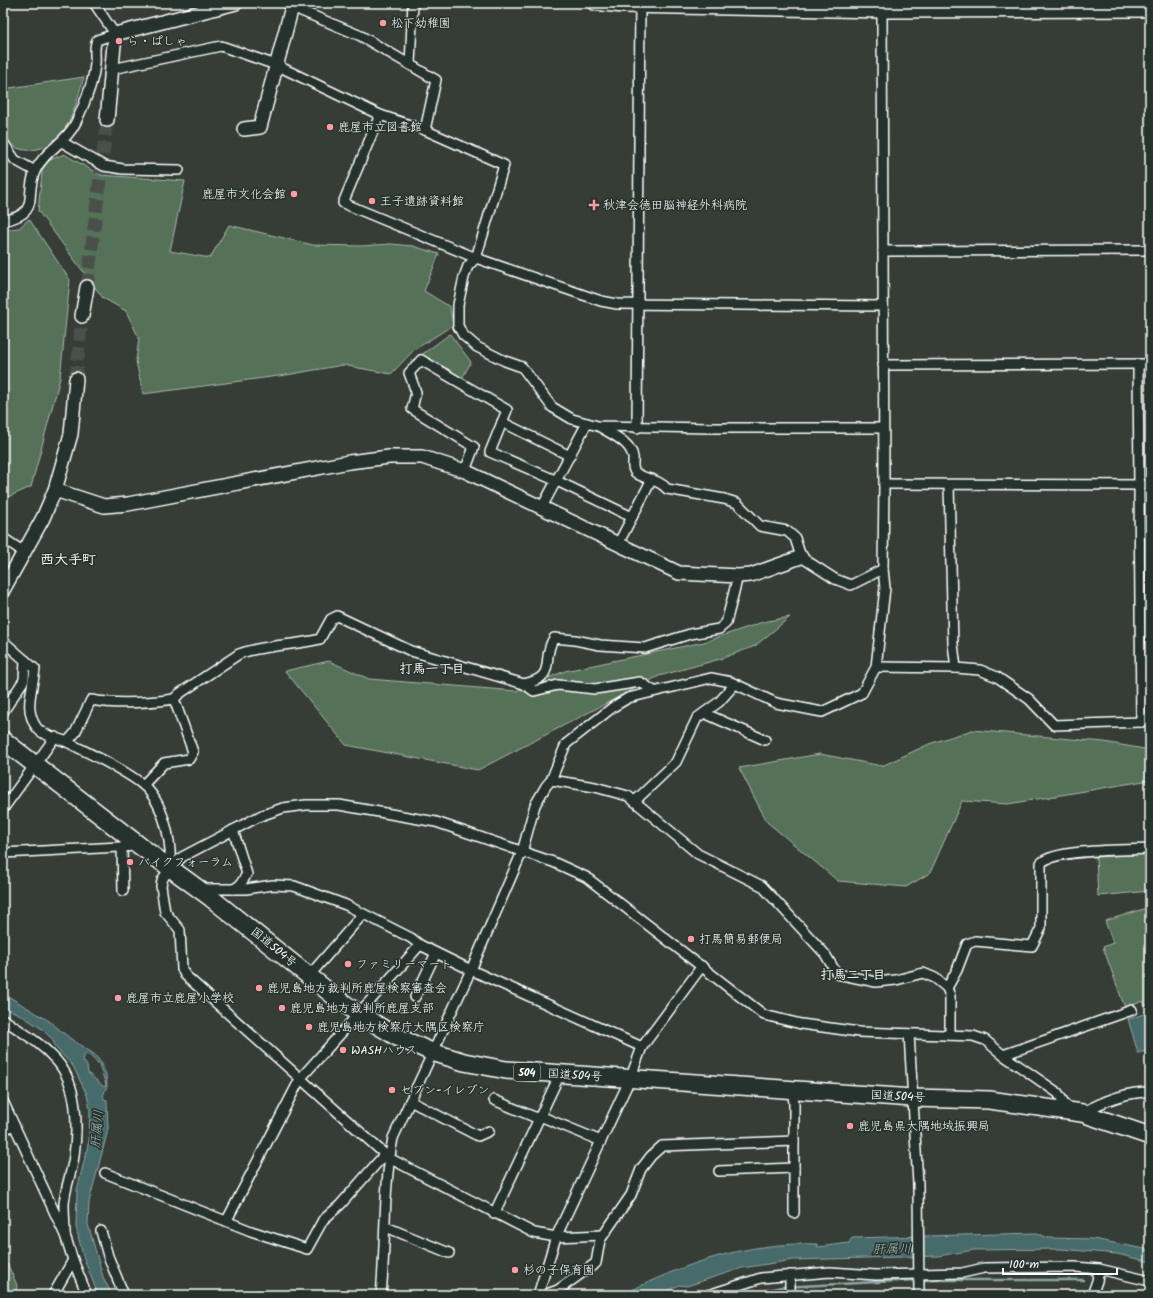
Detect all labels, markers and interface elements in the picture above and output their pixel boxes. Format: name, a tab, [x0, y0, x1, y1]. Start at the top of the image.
place label: 松下幼稚園	[391, 14, 451, 33]
marker: 松下幼稚園	[378, 18, 388, 28]
place label: ら・ぱしゃ	[127, 32, 187, 51]
marker: ら・ぱしゃ	[114, 36, 124, 46]
place label: 鹿屋市立図書館	[338, 118, 422, 137]
marker: 鹿屋市立図書館	[325, 122, 335, 132]
place label: 鹿屋市文化会館	[202, 185, 286, 204]
marker: 鹿屋市文化会館	[289, 189, 299, 199]
place label: 王子遺跡資料館	[380, 192, 464, 211]
marker: 王子遺跡資料館	[367, 196, 377, 206]
place label: 秋津会徳田脳神経外科病院	[603, 196, 747, 215]
marker: 秋津会徳田脳神経外科病院	[588, 199, 600, 211]
district label: 西大手町	[40, 549, 96, 571]
district label: 打馬一丁目	[399, 659, 465, 680]
place label: バイクフォーラム	[138, 853, 233, 872]
marker: バイクフォーラム	[125, 857, 135, 867]
street label: 国道504号	[246, 923, 301, 972]
place label: 打馬簡易郵便局	[699, 930, 783, 949]
marker: 打馬簡易郵便局	[686, 934, 696, 944]
place label: ファミリーマート	[356, 955, 452, 974]
marker: ファミリーマート	[343, 959, 353, 969]
district label: 打馬二丁目	[820, 965, 886, 986]
place label: 鹿児島地方裁判所鹿屋検察審査会	[267, 979, 447, 998]
marker: 鹿児島地方裁判所鹿屋検察審査会	[254, 983, 264, 993]
place label: 鹿屋市立鹿屋小学校	[126, 989, 234, 1008]
marker: 鹿屋市立鹿屋小学校	[113, 993, 123, 1003]
place label: 鹿児島地方裁判所鹿屋支部	[290, 999, 434, 1018]
marker: 鹿児島地方裁判所鹿屋支部	[277, 1003, 287, 1013]
place label: 鹿児島地方検察庁大隅区検察庁	[317, 1018, 485, 1037]
marker: 鹿児島地方検察庁大隅区検察庁	[304, 1022, 314, 1032]
place label: WASHハウス	[351, 1041, 417, 1060]
marker: WASHハウス	[338, 1045, 348, 1055]
road number: 504	[514, 1063, 540, 1081]
street label: 国道504号	[547, 1064, 603, 1087]
place label: セブン-イレブン	[400, 1081, 490, 1100]
marker: セブン-イレブン	[387, 1085, 397, 1095]
street label: 国道504号	[870, 1086, 926, 1107]
water label: 肝属川	[85, 1109, 110, 1149]
place label: 鹿児島県大隅地域振興局	[858, 1117, 990, 1136]
marker: 鹿児島県大隅地域振興局	[845, 1121, 855, 1131]
water label: 肝属川	[872, 1239, 912, 1260]
scale bar	[1003, 1250, 1117, 1276]
text: 100 m	[1009, 1255, 1040, 1274]
place label: 杉の子保育園	[523, 1261, 595, 1280]
marker: 杉の子保育園	[510, 1265, 520, 1275]

